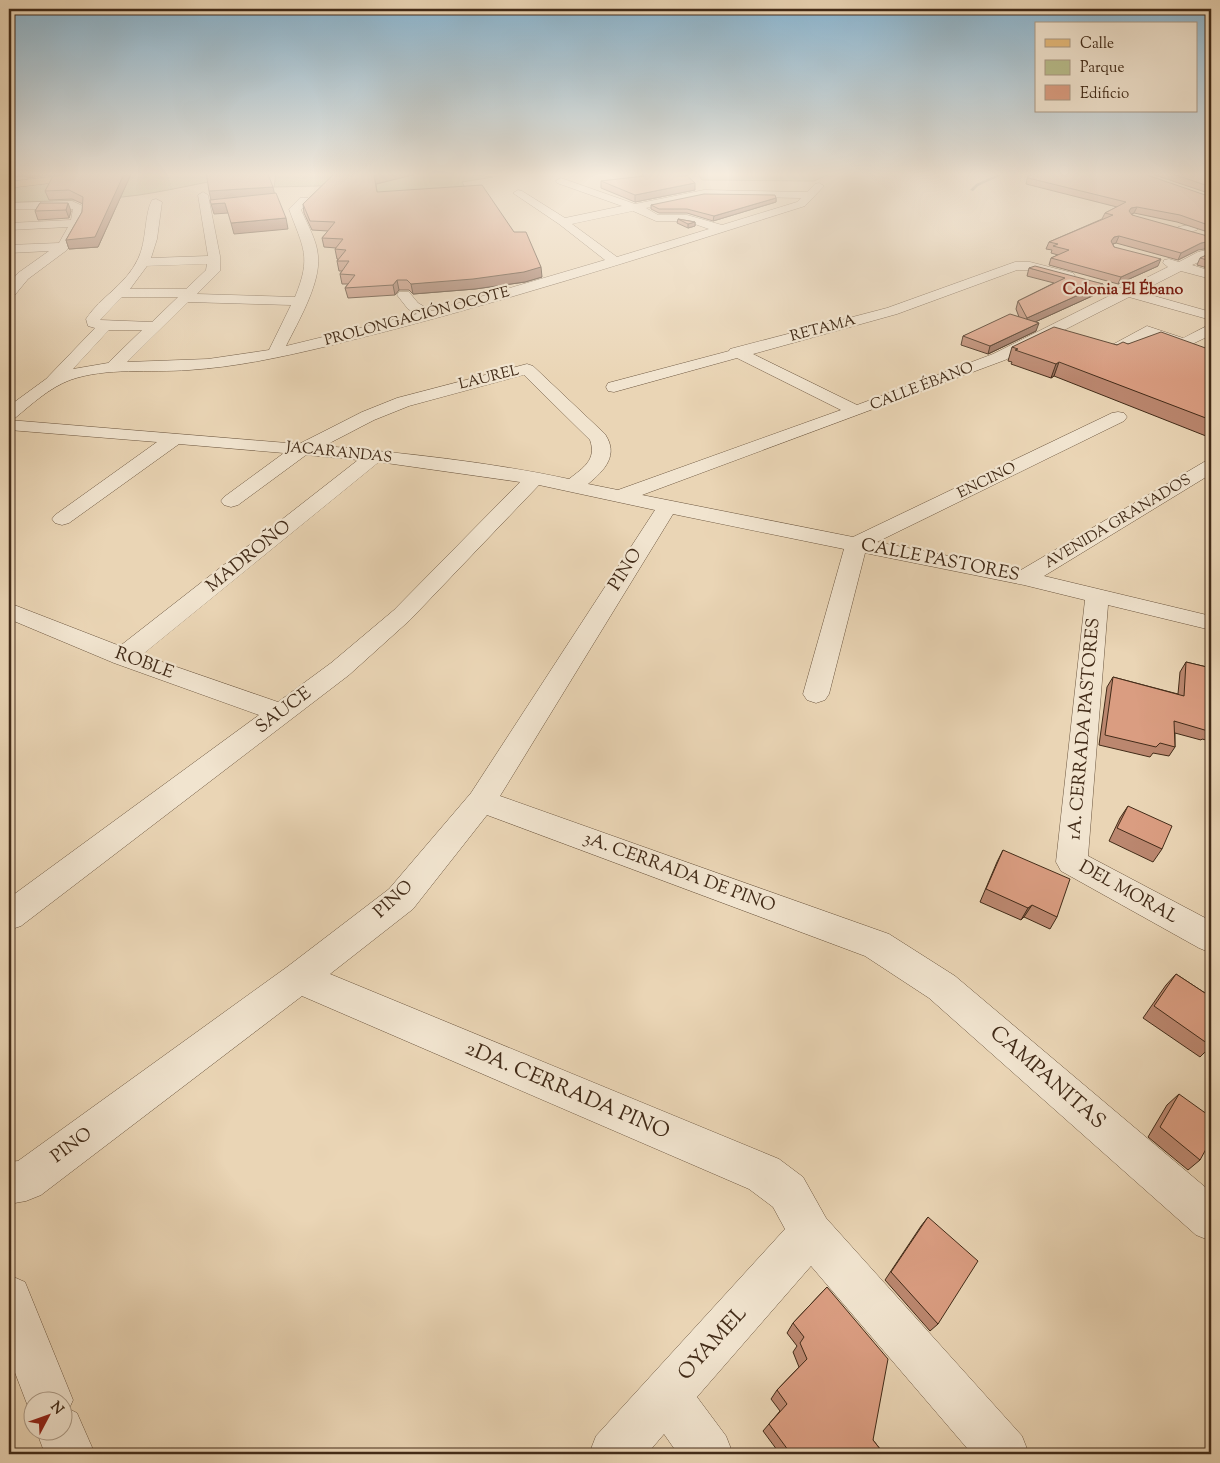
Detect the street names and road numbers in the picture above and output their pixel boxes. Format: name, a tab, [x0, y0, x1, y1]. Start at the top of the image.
street label: PROLONGACIÓN OCOTE	[322, 280, 512, 352]
street label: RETAMA	[788, 310, 858, 348]
street label: CALLE ÉBANO	[867, 357, 977, 416]
street label: LAUREL	[457, 360, 521, 396]
street label: JACARANDAS	[284, 437, 393, 469]
street label: ENCINO	[954, 458, 1020, 504]
street label: AVENIDA GRANADOS	[1041, 470, 1195, 574]
street label: MADROÑO	[201, 515, 297, 599]
street label: CALLE PASTORES	[859, 533, 1021, 589]
street label: PINO	[603, 544, 649, 596]
street label: 1A. CERRADA PASTORES	[1062, 617, 1108, 841]
street label: ROBLE	[111, 641, 177, 687]
street label: SAUCE	[251, 681, 317, 741]
street label: 3A. CERRADA DE PINO	[579, 826, 779, 920]
street label: DEL MORAL	[1074, 855, 1182, 931]
street label: PINO	[368, 875, 420, 925]
street label: CAMPANITAS	[982, 1019, 1112, 1137]
street label: 2DA. CERRADA PINO	[460, 1034, 674, 1148]
street label: PINO	[46, 1122, 98, 1170]
street label: OYAMEL	[671, 1300, 755, 1388]

